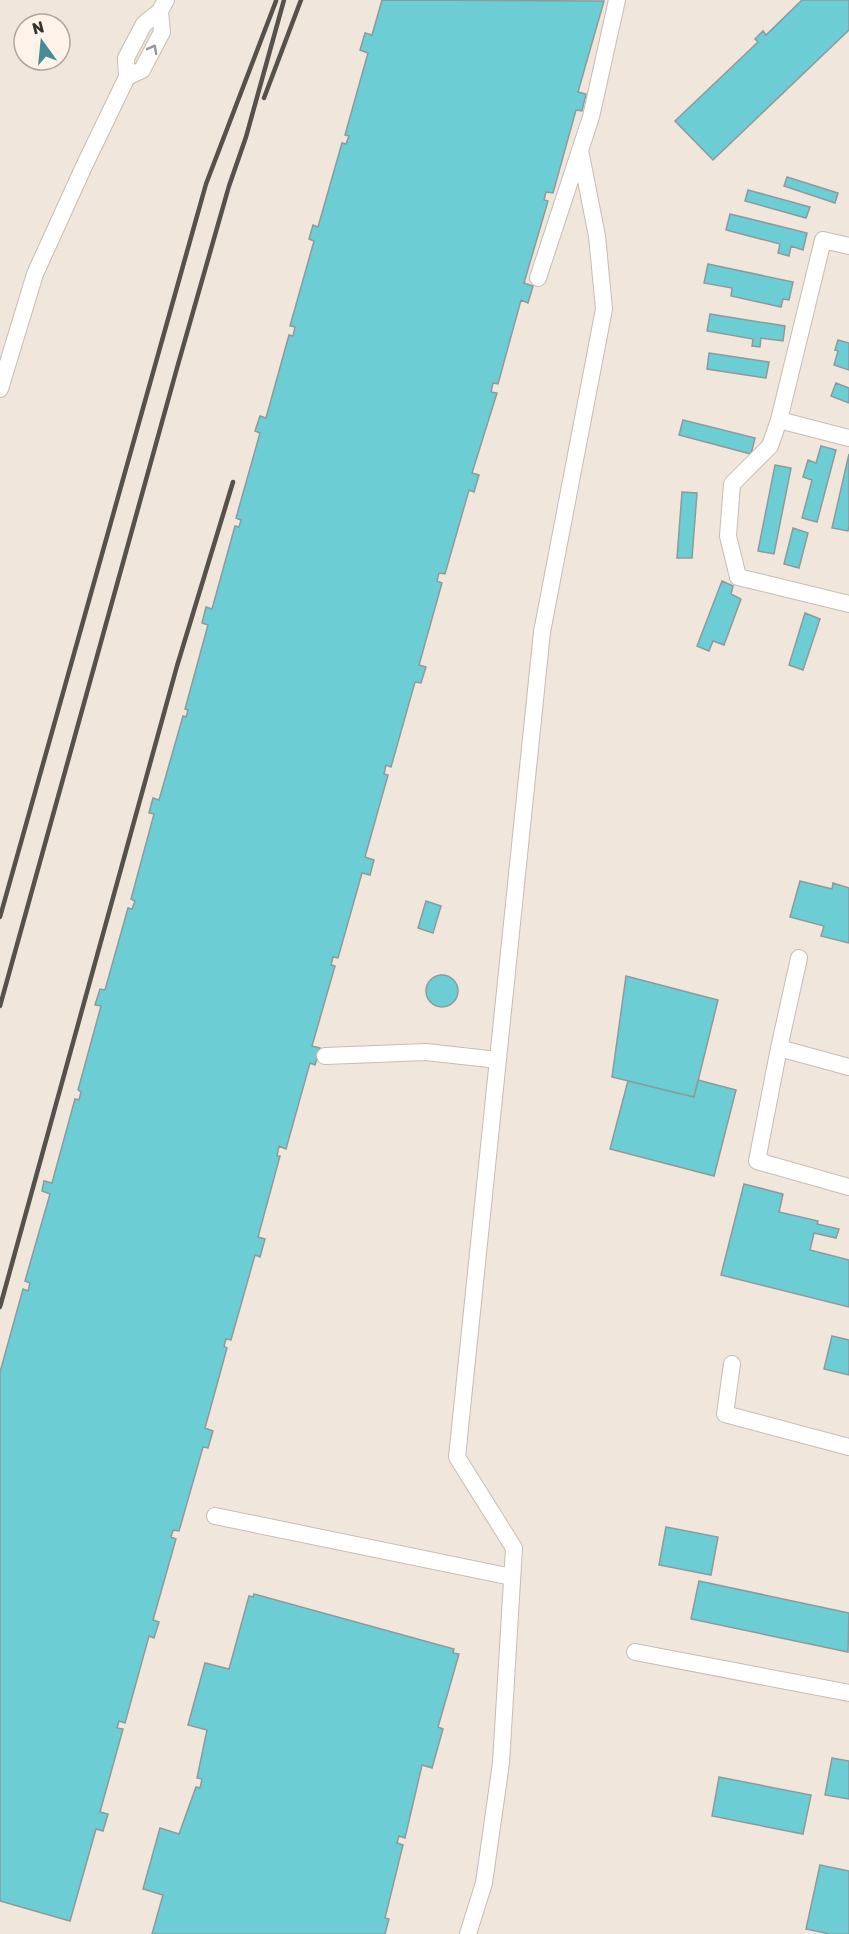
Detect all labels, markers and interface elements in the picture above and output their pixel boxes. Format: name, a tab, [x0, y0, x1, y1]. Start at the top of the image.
north arrow	[12, 12, 72, 72]
text: N	[30, 17, 46, 39]
one-way arrow	[146, 44, 157, 55]

